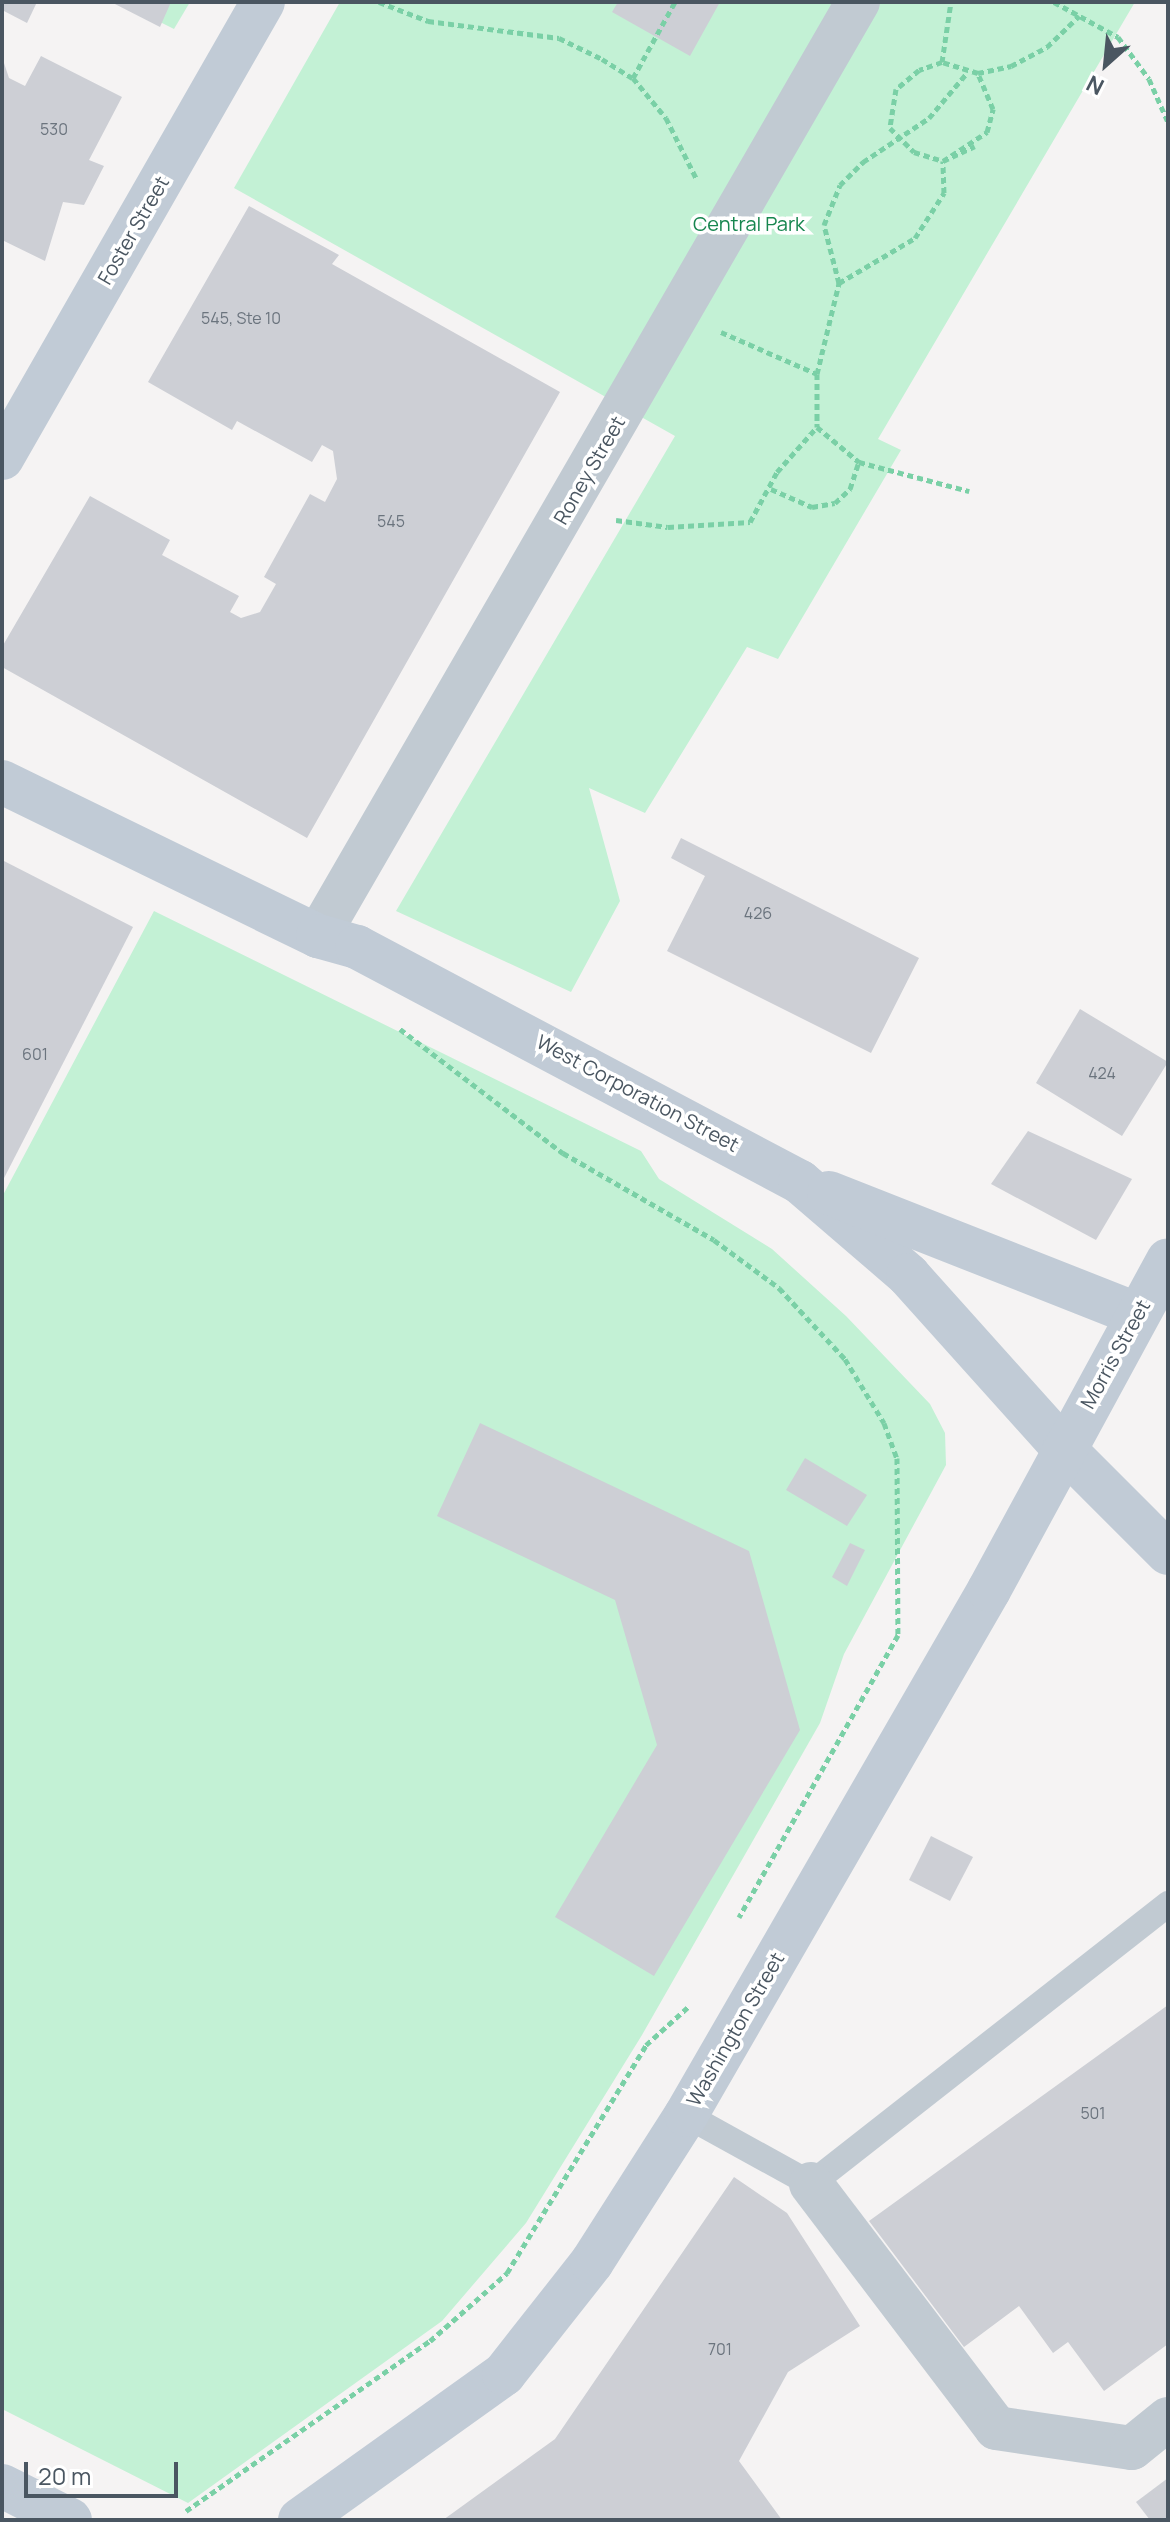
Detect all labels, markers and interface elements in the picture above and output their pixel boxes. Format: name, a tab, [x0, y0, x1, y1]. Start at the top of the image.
north arrow	[1066, 24, 1146, 104]
text: N	[1081, 68, 1109, 102]
house number: 530	[40, 119, 68, 139]
street label: Foster Street	[92, 171, 174, 289]
park label: Central Park	[693, 211, 805, 235]
house number: 545, Ste 10	[201, 308, 281, 328]
street label: Roney Street	[548, 412, 630, 528]
house number: 545	[377, 511, 405, 531]
house number: 426	[744, 903, 772, 923]
street label: West Corporation Street	[533, 1029, 743, 1157]
house number: 601	[22, 1044, 48, 1064]
house number: 424	[1088, 1063, 1116, 1083]
street label: Morris Street	[1075, 1295, 1155, 1413]
street label: Washington Street	[681, 1948, 789, 2110]
house number: 501	[1080, 2103, 1106, 2123]
house number: 701	[708, 2339, 732, 2359]
scale bar	[28, 2446, 182, 2496]
text: 20 m	[38, 2459, 91, 2492]

